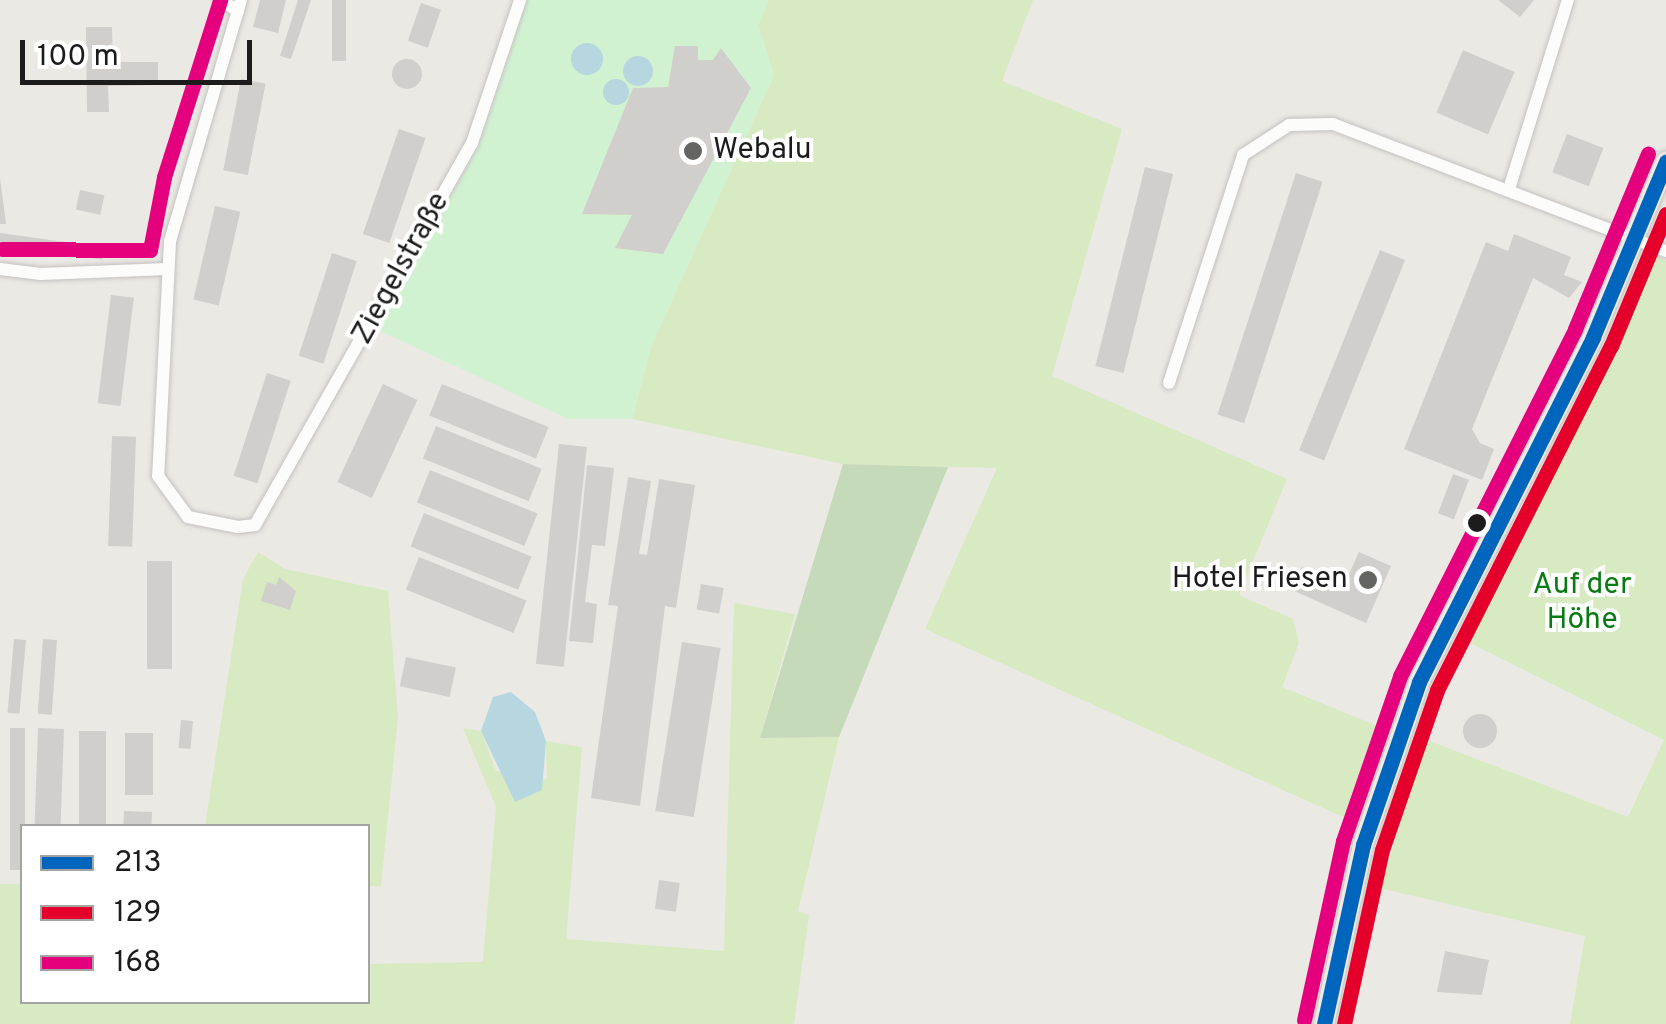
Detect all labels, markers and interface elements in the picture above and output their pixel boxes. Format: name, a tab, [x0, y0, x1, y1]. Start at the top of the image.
scale bar	[25, 20, 258, 82]
text: 100 m	[37, 39, 119, 76]
place label: Webalu	[713, 133, 812, 169]
marker: Webalu	[682, 140, 704, 162]
street label: Ziegelstraße	[346, 187, 458, 351]
unlabelled marker	[1467, 513, 1487, 533]
place label: Hotel Friesen	[1172, 562, 1348, 598]
park label: Auf der Höhe	[1532, 568, 1632, 638]
marker: Hotel Friesen	[1357, 569, 1379, 591]
legend	[20, 824, 370, 1004]
text: 213	[114, 845, 162, 882]
text: 129	[114, 895, 161, 932]
text: 168	[114, 945, 161, 982]

